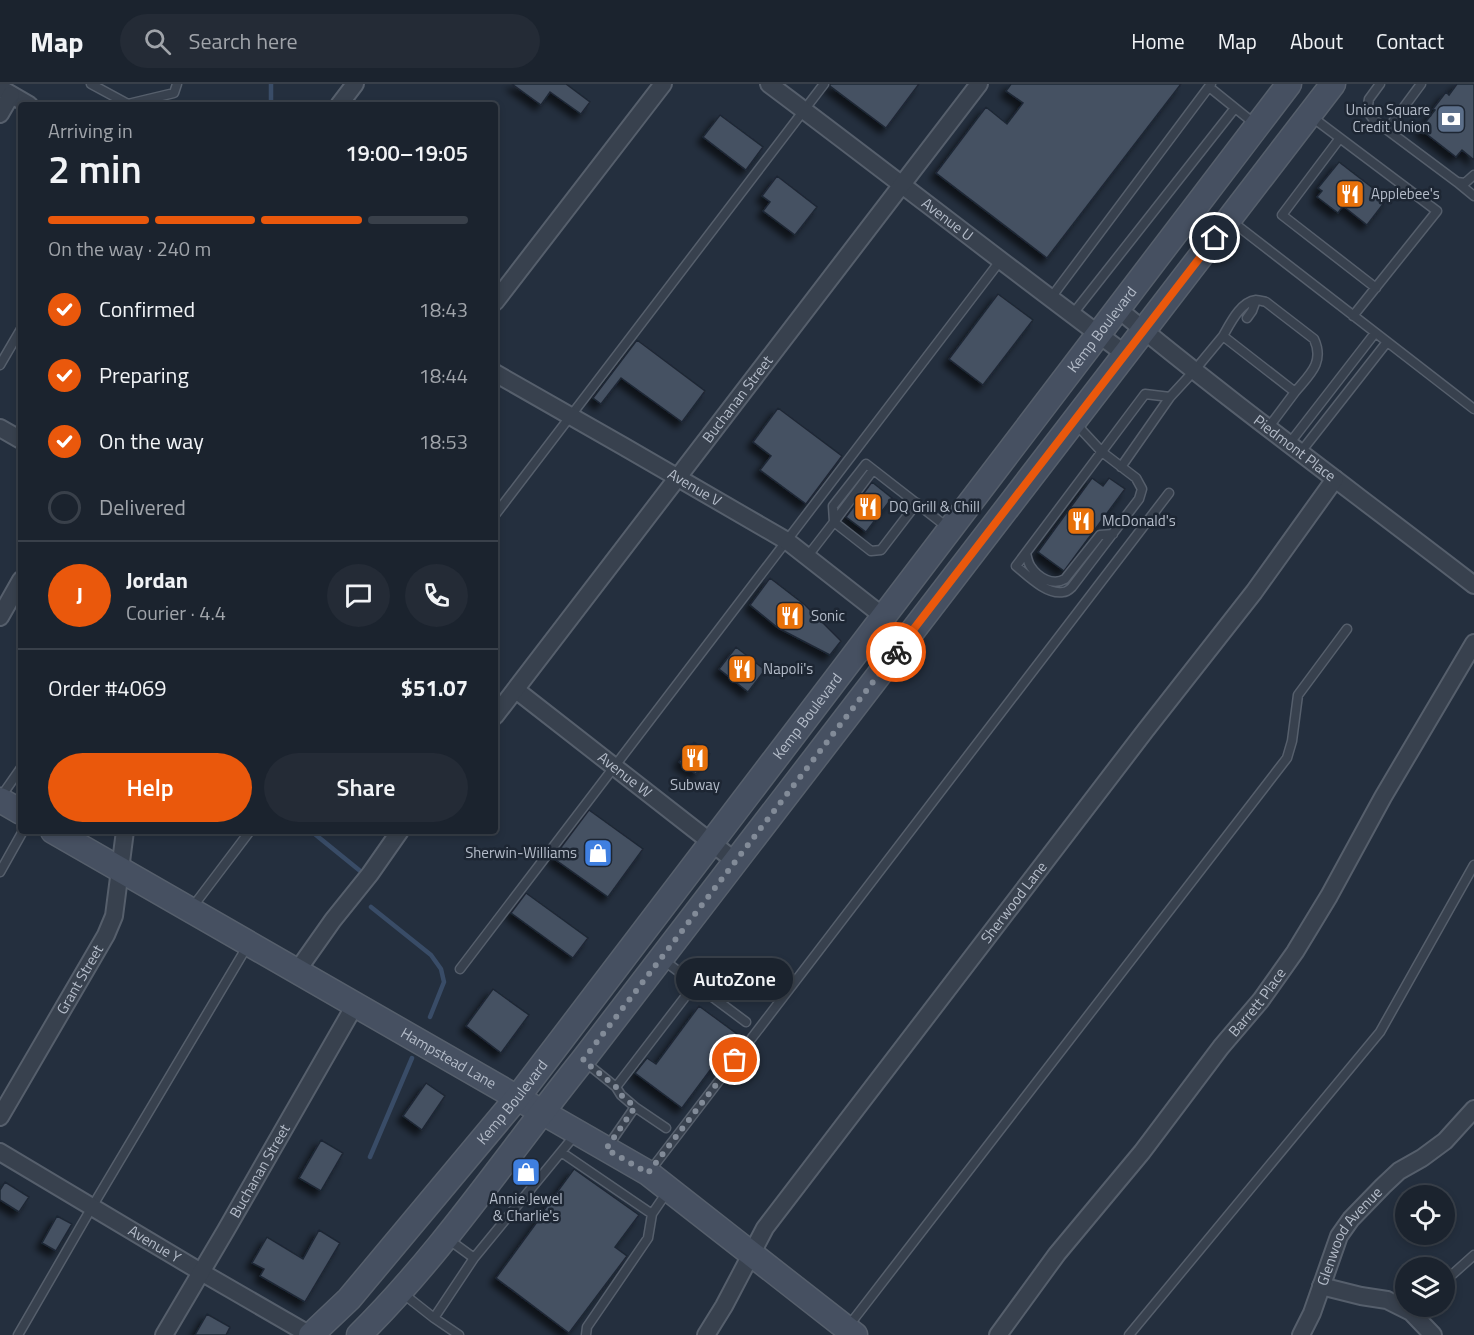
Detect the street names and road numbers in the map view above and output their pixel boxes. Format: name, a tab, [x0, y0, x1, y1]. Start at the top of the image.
street label: Avenue U	[917, 192, 978, 246]
street label: Kemp Boulevard	[1061, 281, 1142, 377]
street label: Buchanan Street	[696, 350, 779, 448]
street label: Piedmont Place	[1249, 409, 1341, 487]
street label: Avenue V	[663, 462, 726, 512]
street label: Kemp Boulevard	[767, 668, 848, 764]
street label: Avenue W	[593, 746, 657, 803]
street label: Sherwood Lane	[975, 856, 1052, 948]
street label: Grant Street	[50, 940, 109, 1019]
street label: Barrett Place	[1223, 963, 1291, 1042]
street label: Hampstead Lane	[396, 1021, 501, 1094]
street label: Kemp Boulevard	[471, 1055, 553, 1150]
street label: Buchanan Street	[223, 1119, 296, 1222]
street label: Glenwood Avenue	[1310, 1181, 1387, 1289]
street label: Avenue Y	[124, 1219, 186, 1269]

